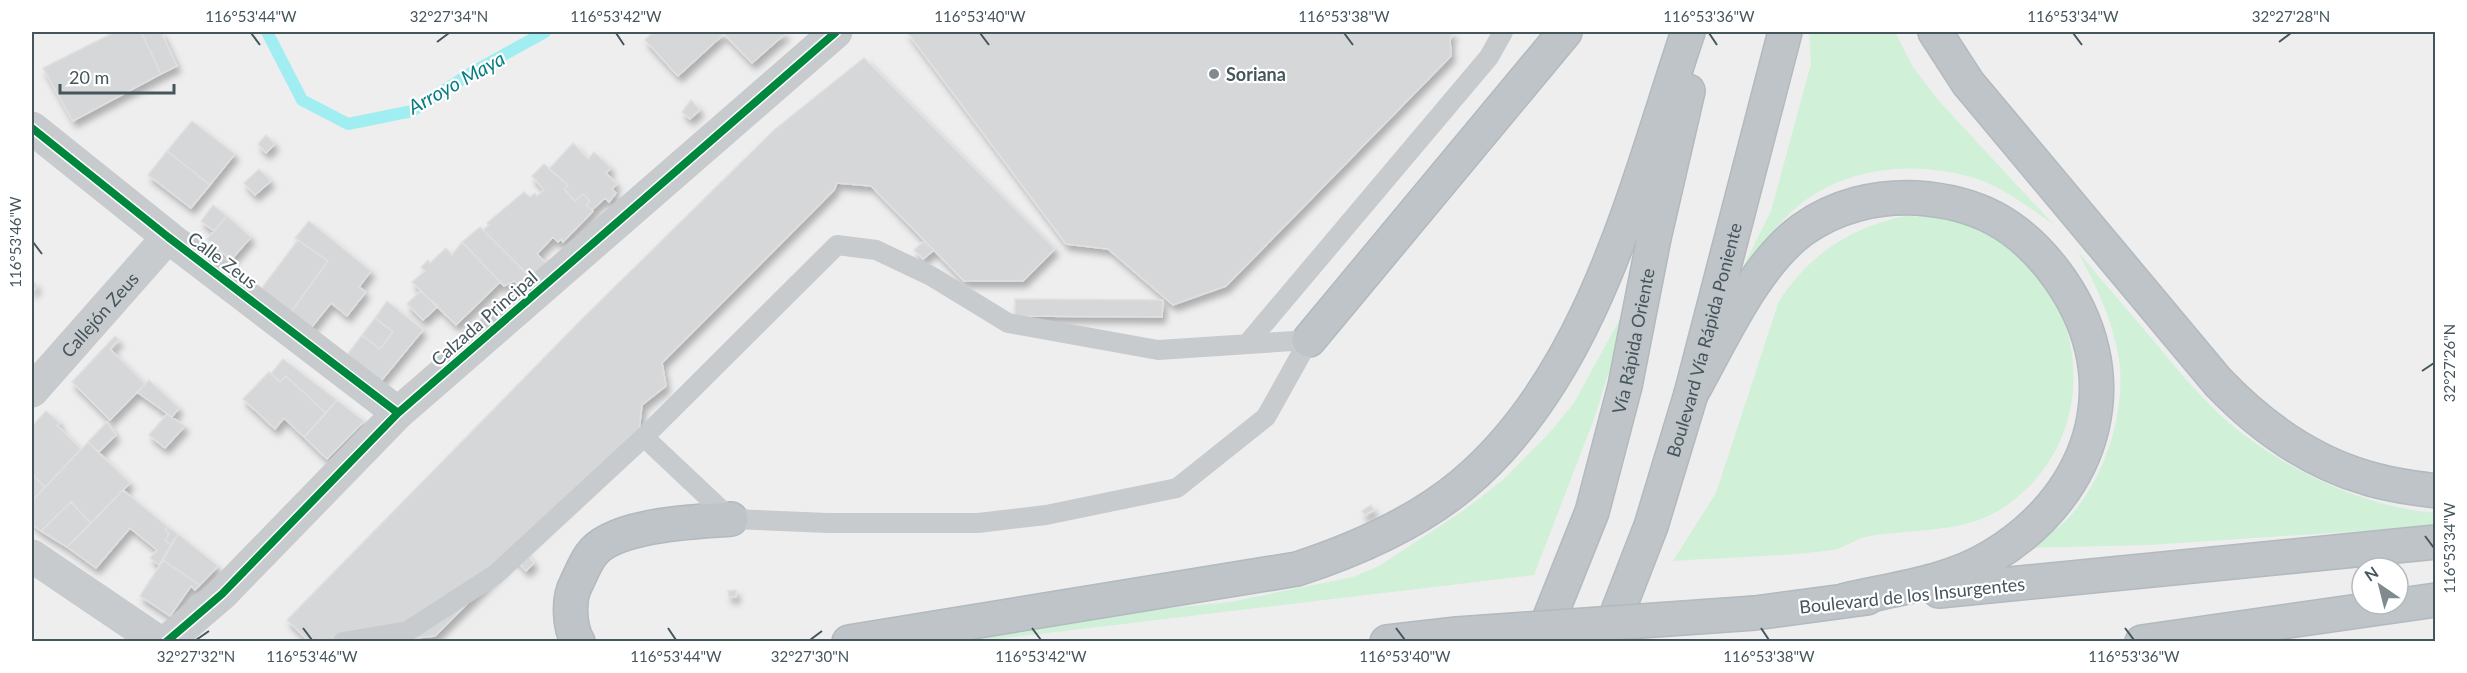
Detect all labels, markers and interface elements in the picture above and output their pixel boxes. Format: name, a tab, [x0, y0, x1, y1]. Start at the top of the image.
text: 116°53'44"W	[205, 7, 297, 25]
text: 32°27'34"N	[410, 7, 488, 25]
text: 116°53'42"W	[570, 7, 662, 25]
text: 116°53'40"W	[934, 7, 1026, 25]
text: 116°53'38"W	[1298, 7, 1390, 25]
text: 116°53'36"W	[1663, 7, 1755, 25]
text: 116°53'34"W	[2027, 7, 2119, 25]
text: 32°27'28"N	[2252, 7, 2330, 25]
water label: Arroyo Maya	[403, 46, 509, 119]
scale bar	[60, 57, 174, 95]
place label: Soriana	[1226, 63, 1286, 85]
text: 20 m	[69, 66, 109, 88]
marker: Soriana	[1207, 67, 1221, 81]
text: 116°53'46"W	[6, 196, 24, 288]
street label: Boulevard Vía Rápida Poniente	[1662, 220, 1746, 460]
street label: Calle Zeus	[184, 227, 262, 293]
street label: Calzada Principal	[426, 266, 542, 370]
street label: Vía Rápida Oriente	[1607, 266, 1659, 416]
street label: Callejón Zeus	[56, 267, 143, 362]
text: 32°27'26"N	[2440, 324, 2458, 402]
text: 116°53'34"W	[2440, 502, 2458, 594]
north arrow	[2350, 556, 2410, 616]
text: N	[2361, 562, 2382, 585]
street label: Boulevard de los Insurgentes	[1798, 572, 2026, 618]
text: 32°27'32"N	[157, 647, 235, 665]
text: 116°53'46"W	[266, 647, 358, 665]
text: 116°53'44"W	[630, 647, 722, 665]
text: 32°27'30"N	[771, 647, 849, 665]
text: 116°53'42"W	[995, 647, 1087, 665]
text: 116°53'40"W	[1359, 647, 1451, 665]
text: 116°53'38"W	[1723, 647, 1815, 665]
text: 116°53'36"W	[2088, 647, 2180, 665]

